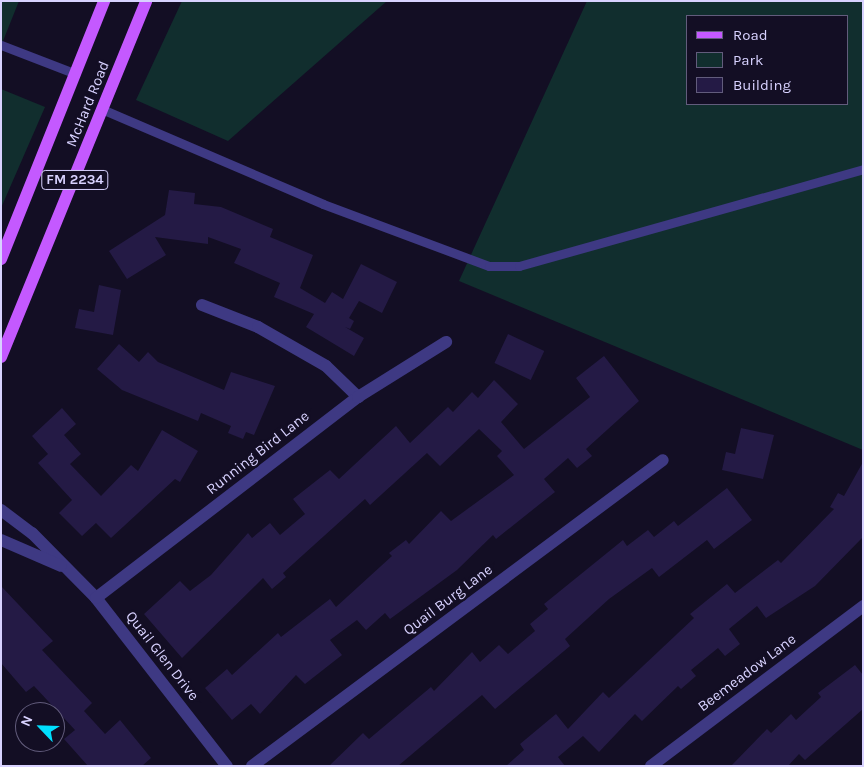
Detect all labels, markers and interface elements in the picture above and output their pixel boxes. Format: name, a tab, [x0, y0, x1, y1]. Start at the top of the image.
legend	[686, 15, 849, 105]
text: Road	[733, 26, 768, 44]
text: Park	[733, 51, 763, 69]
street label: McHard Road	[63, 58, 113, 150]
text: Building	[733, 76, 791, 94]
road number: FM 2234	[41, 168, 109, 192]
street label: Running Bird Lane	[203, 407, 313, 499]
street label: Quail Burg Lane	[400, 561, 496, 639]
street label: Quail Glen Drive	[121, 608, 203, 704]
street label: Beemeadow Lane	[694, 630, 800, 716]
north arrow	[15, 702, 65, 752]
text: N	[17, 713, 37, 729]

